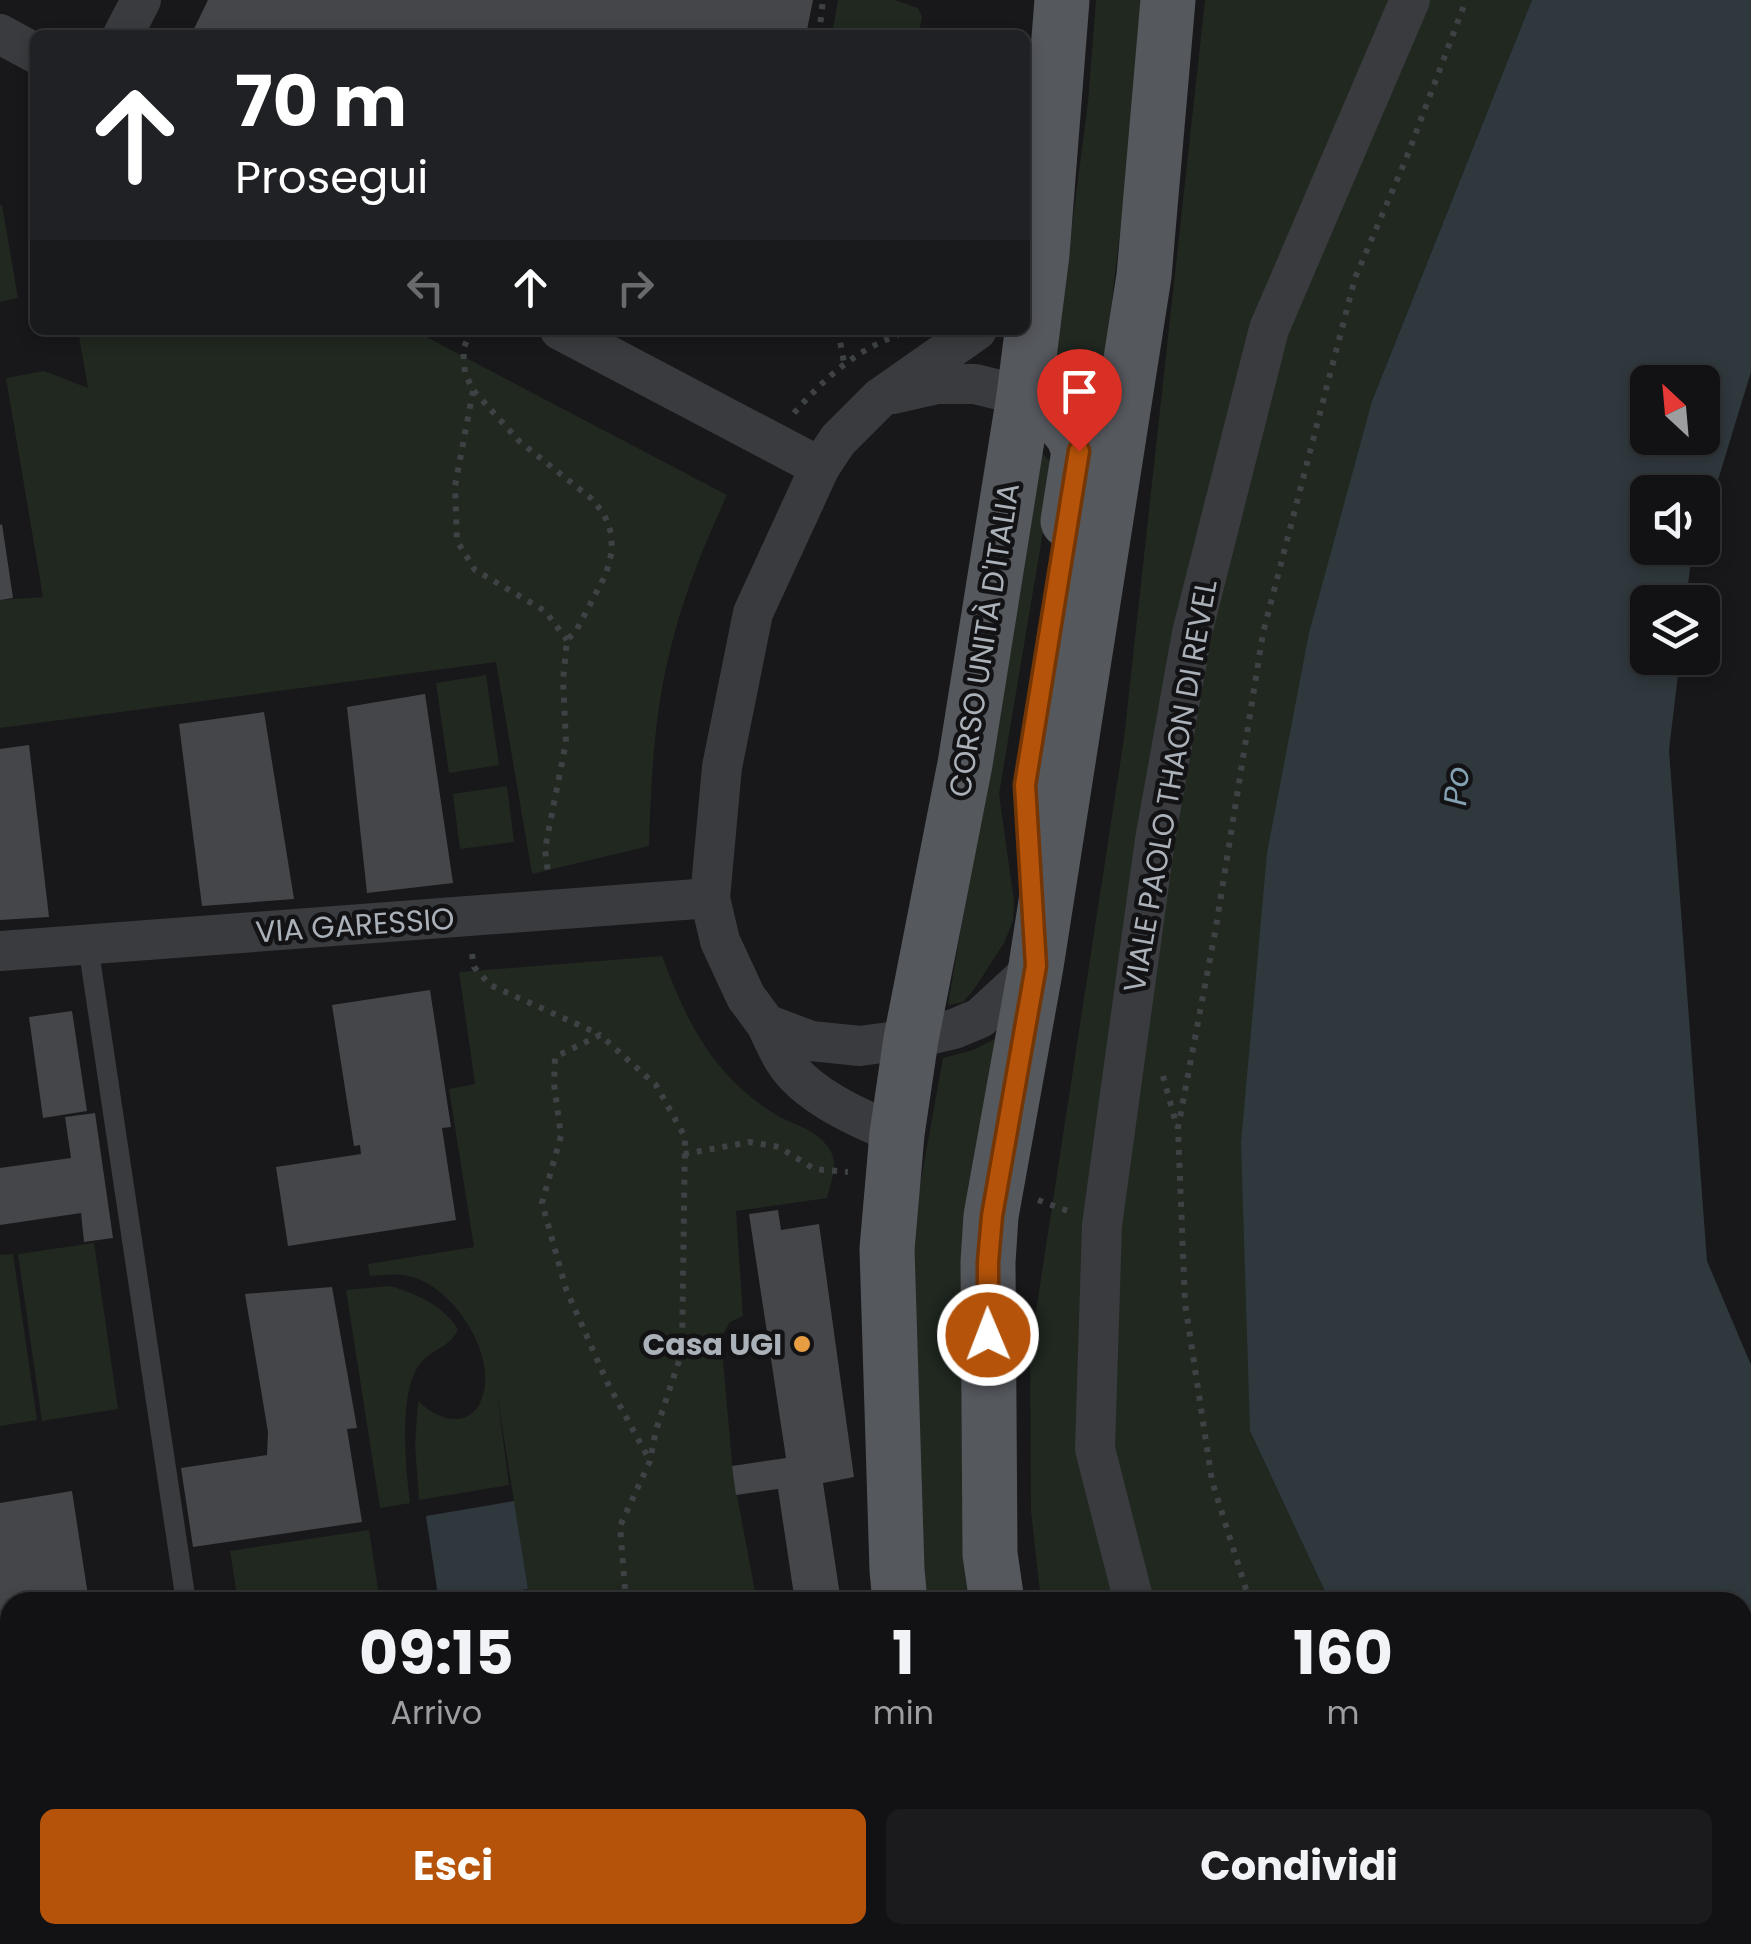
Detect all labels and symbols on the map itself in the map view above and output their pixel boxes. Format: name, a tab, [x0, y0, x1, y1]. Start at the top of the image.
pin	[1037, 349, 1122, 452]
north arrow	[1630, 365, 1720, 455]
street label: CORSO UNITÀ D'ITALIA	[938, 480, 1030, 800]
street label: VIALE PAOLO THAON DI REVEL	[1112, 576, 1228, 996]
water label: Po	[1432, 765, 1480, 807]
street label: VIA GARESSIO	[254, 897, 456, 953]
position arrow	[936, 1283, 1040, 1387]
place label: Casa UGI	[642, 1323, 782, 1366]
marker: Casa UGI	[791, 1333, 813, 1355]

